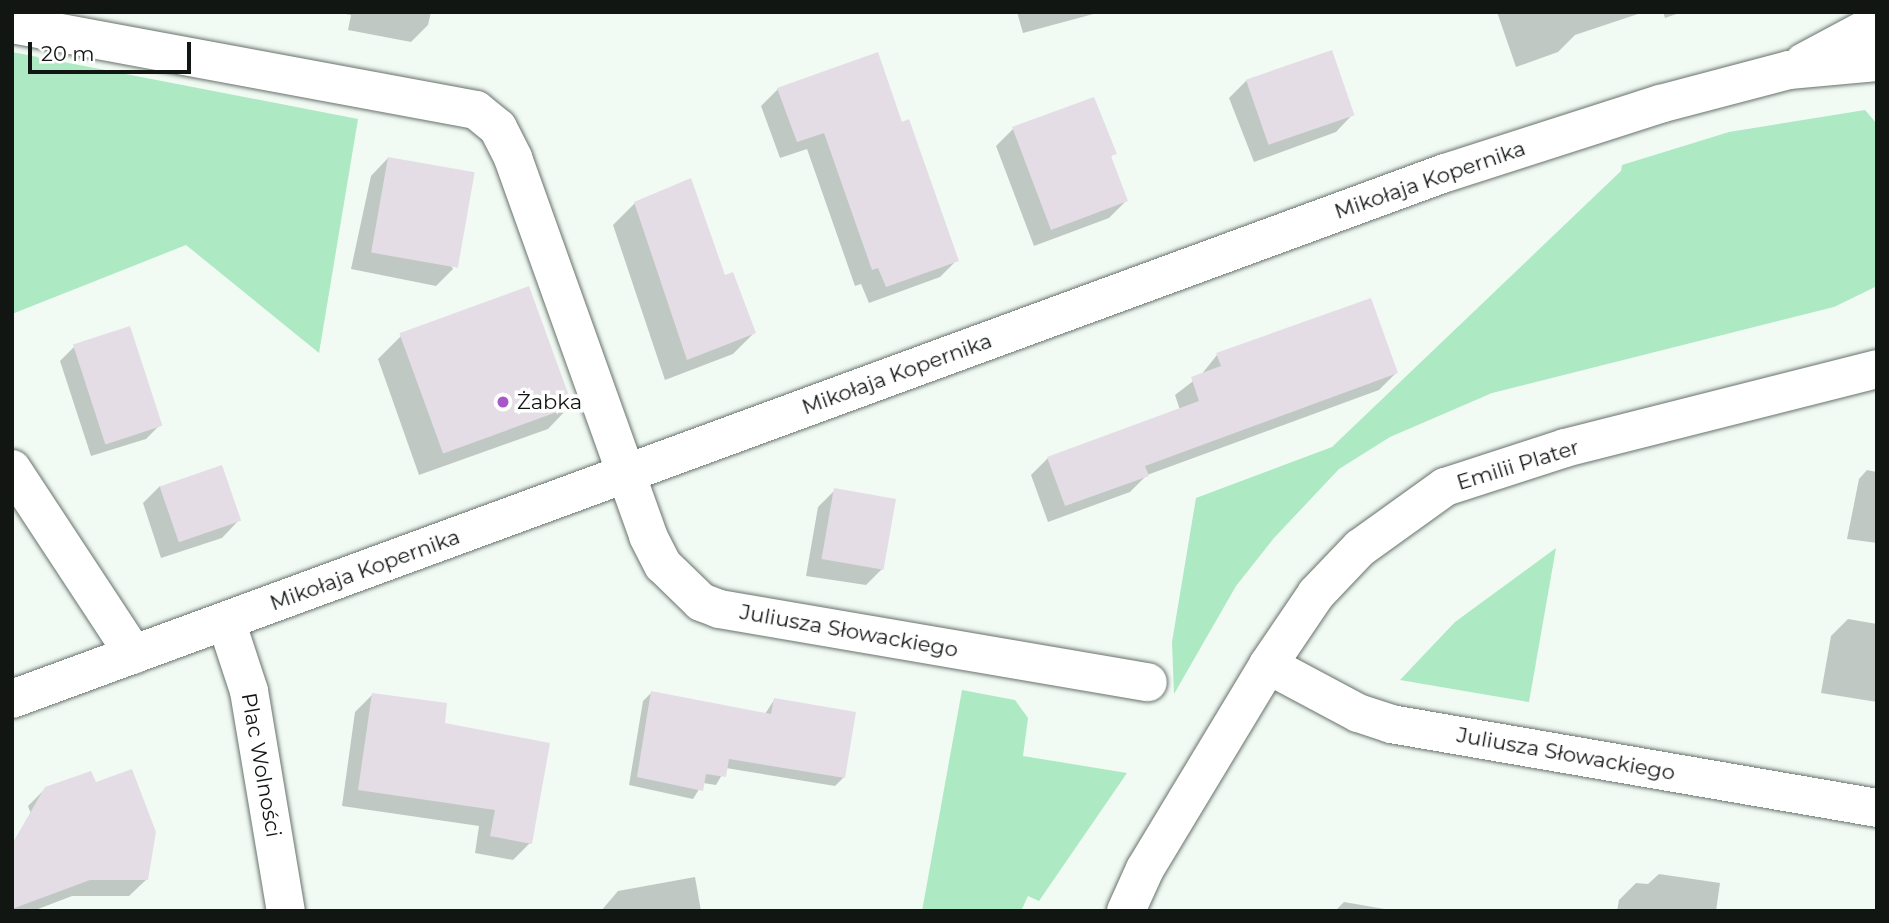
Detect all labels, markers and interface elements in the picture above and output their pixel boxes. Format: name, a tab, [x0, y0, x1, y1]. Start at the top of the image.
scale bar	[32, 28, 194, 72]
text: 20 m	[41, 41, 95, 66]
street label: Mikołaja Kopernika	[1331, 135, 1529, 225]
street label: Mikołaja Kopernika	[799, 328, 995, 420]
place label: Żabka	[517, 389, 582, 415]
marker: Żabka	[495, 394, 511, 410]
street label: Emilii Plater	[1454, 434, 1582, 496]
street label: Mikołaja Kopernika	[267, 524, 463, 616]
street label: Juliusza Słowackiego	[738, 599, 960, 663]
street label: Plac Wolności	[236, 691, 286, 839]
street label: Juliusza Słowackiego	[1455, 722, 1677, 786]

